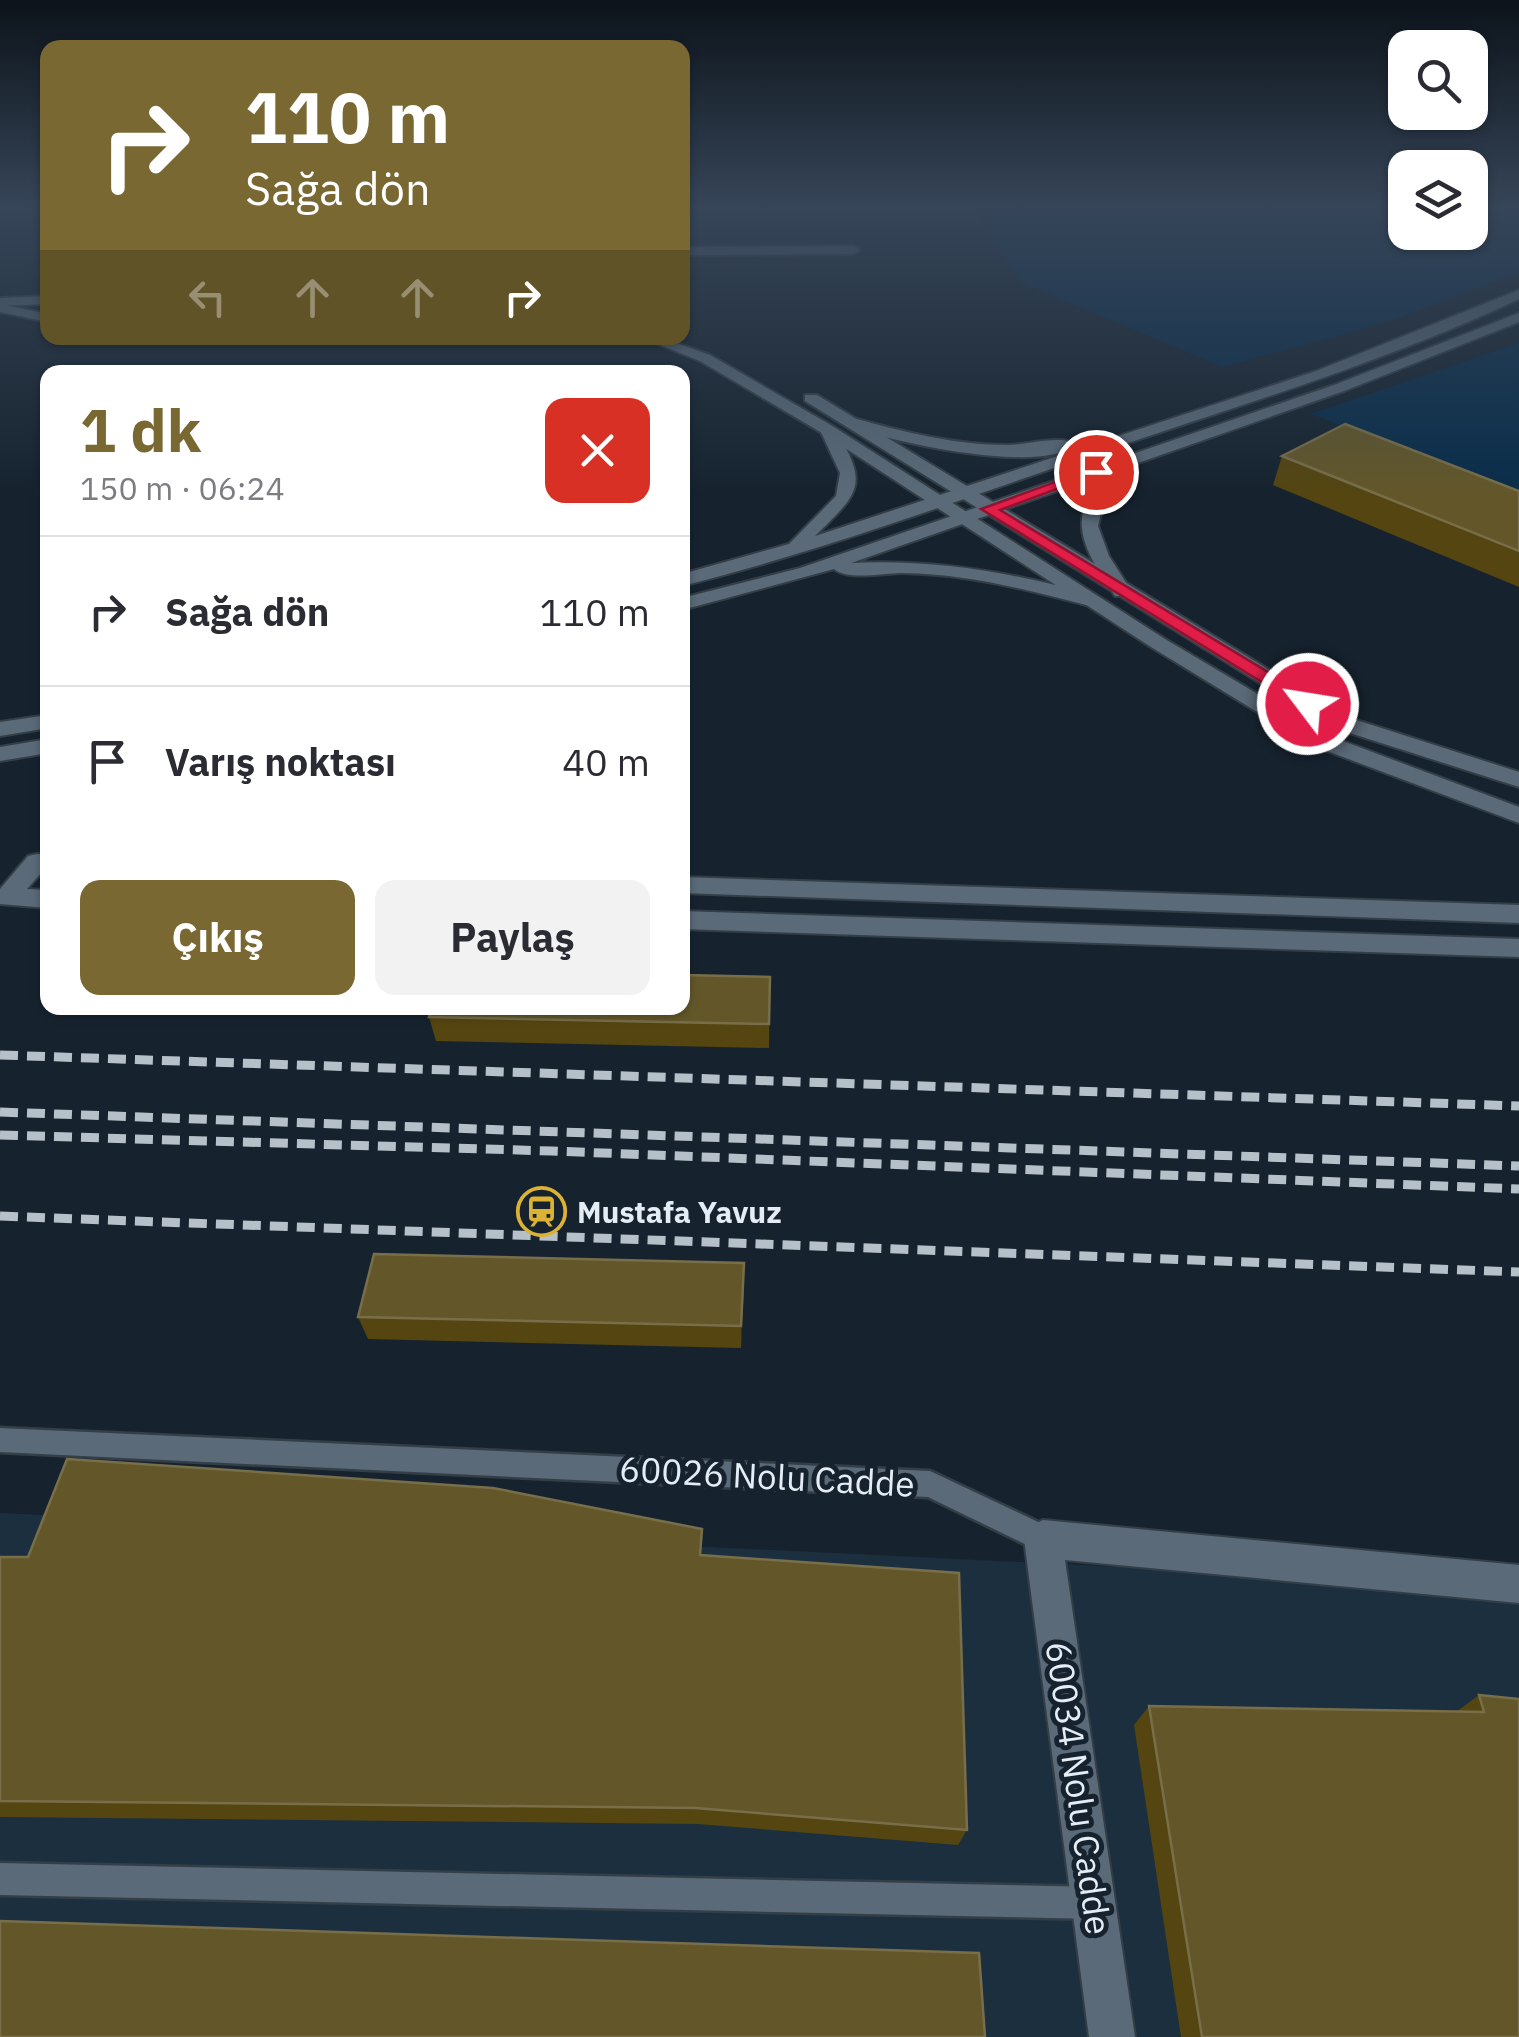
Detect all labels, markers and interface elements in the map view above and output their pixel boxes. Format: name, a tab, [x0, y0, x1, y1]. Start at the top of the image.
map controls	[1388, 30, 1488, 250]
button: search	[1388, 30, 1488, 130]
text: 110 m	[245, 71, 450, 162]
icon: right	[80, 80, 210, 210]
button: layers	[1388, 150, 1488, 250]
text: Sağa dön	[245, 159, 430, 217]
icon: left	[180, 270, 235, 325]
icon: ahead	[285, 270, 340, 325]
icon: ahead	[390, 270, 445, 325]
icon: right	[495, 270, 550, 325]
text: 1 dk	[80, 390, 201, 469]
button: close	[545, 398, 650, 503]
pin	[1054, 430, 1139, 515]
icon: arrive	[1069, 445, 1124, 500]
text: 150 m · 06:24	[80, 467, 285, 509]
icon: right	[80, 584, 135, 639]
text: Sağa dön	[165, 587, 329, 636]
text: 110 m	[539, 587, 650, 636]
position arrow	[1256, 652, 1360, 756]
icon: arrive	[80, 734, 135, 789]
text: Varış noktası	[165, 737, 396, 786]
text: 40 m	[562, 737, 650, 786]
button: Çıkış	[80, 880, 355, 995]
button: Paylaş	[375, 880, 650, 995]
station icon: Mustafa Yavuz	[516, 1185, 568, 1237]
place label: Mustafa Yavuz	[577, 1192, 782, 1231]
street label: 60026 Nolu Cadde	[618, 1445, 916, 1507]
street label: 60034 Nolu Cadde	[1036, 1638, 1122, 1938]

